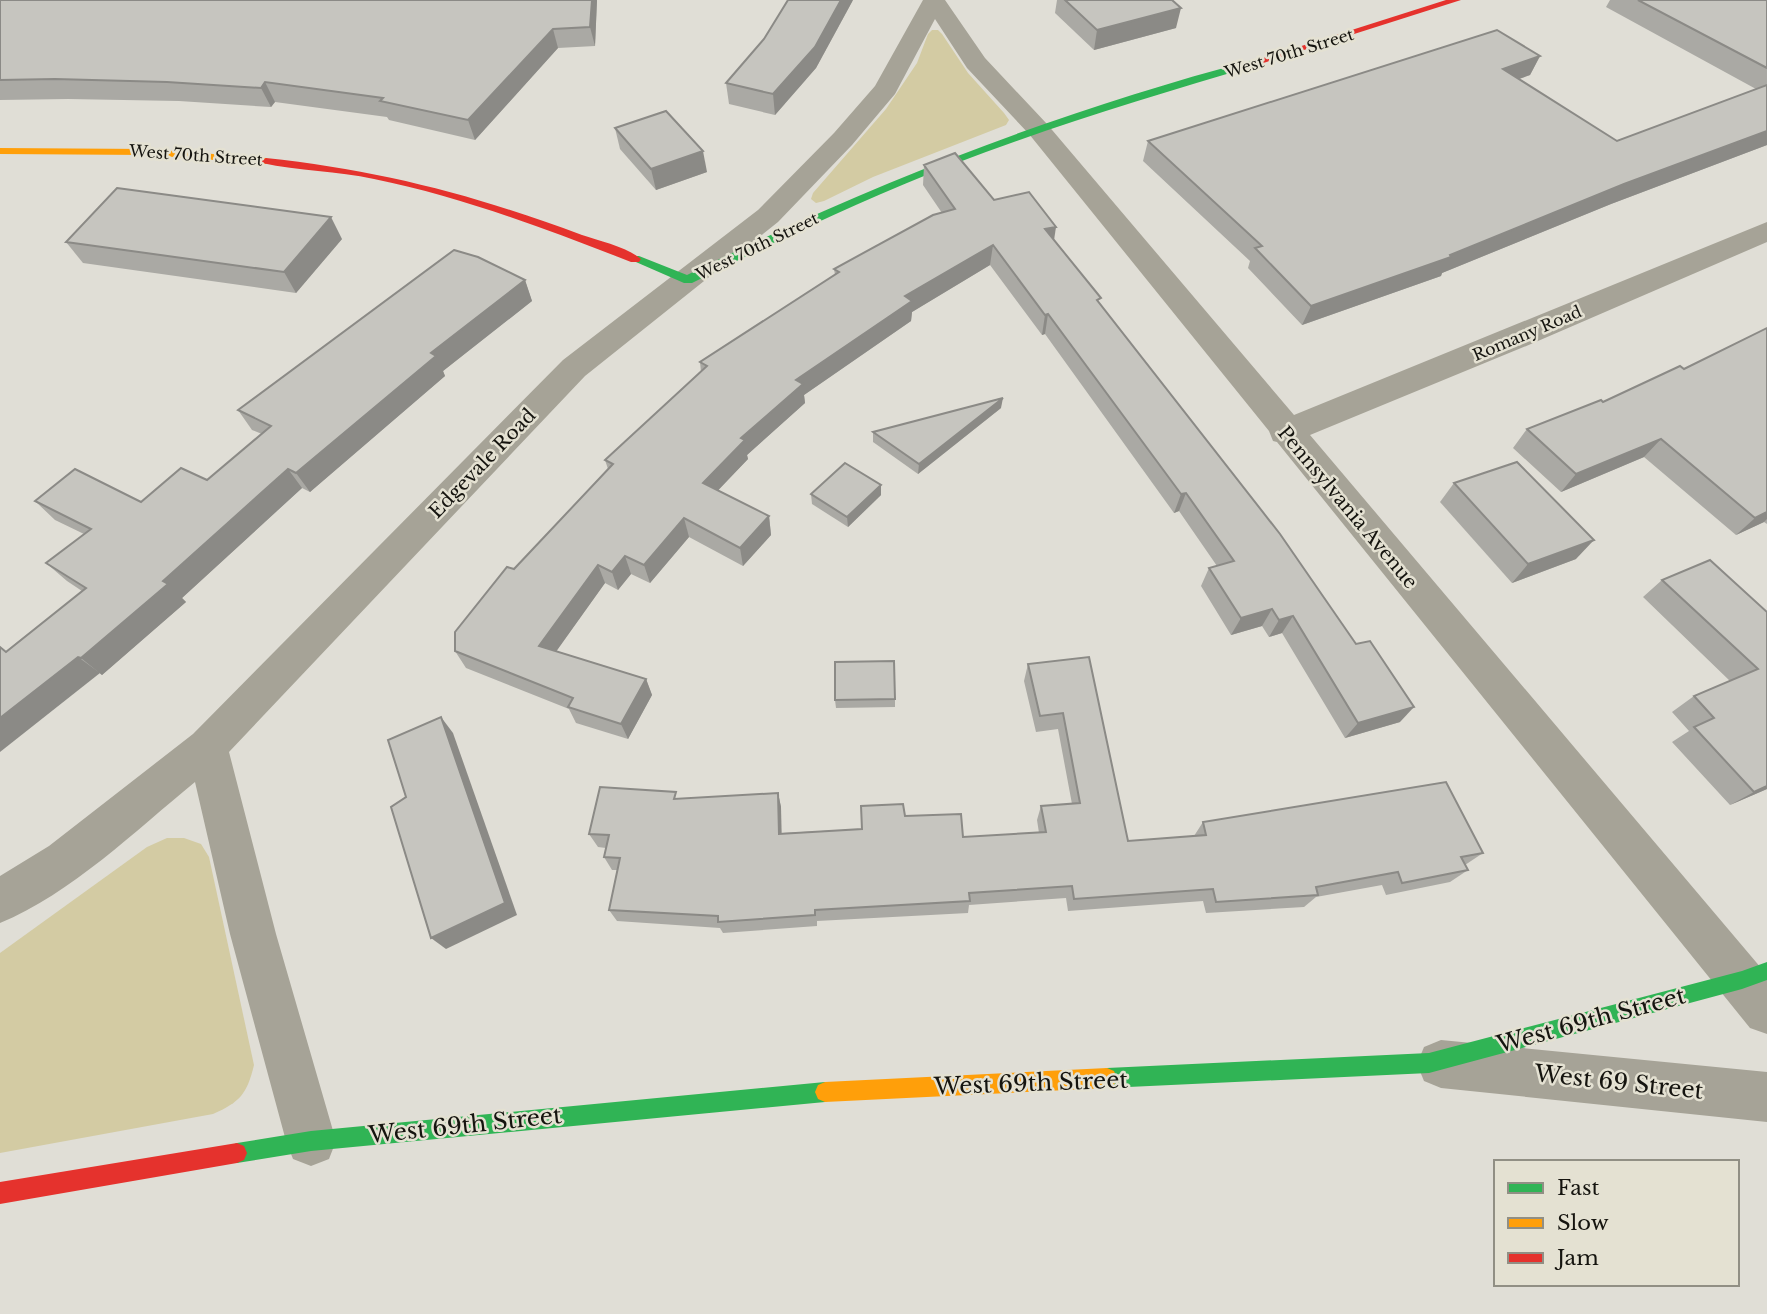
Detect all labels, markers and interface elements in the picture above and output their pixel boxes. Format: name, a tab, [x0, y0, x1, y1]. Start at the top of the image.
street label: West 70th Street	[1221, 24, 1356, 82]
street label: West 70th Street	[128, 140, 263, 170]
street label: West 70th Street	[692, 208, 822, 285]
street label: Romany Road	[1469, 301, 1585, 365]
street label: Edgevale Road	[424, 404, 541, 523]
street label: Pennsylvania Avenue	[1273, 421, 1422, 593]
street label: West 69th Street	[1493, 981, 1689, 1059]
street label: West 69 Street	[1532, 1059, 1705, 1105]
street label: West 69th Street	[933, 1066, 1129, 1100]
street label: West 69th Street	[366, 1101, 563, 1149]
legend	[1494, 1160, 1739, 1286]
text: Fast	[1557, 1175, 1599, 1201]
text: Slow	[1557, 1210, 1609, 1236]
text: Jam	[1554, 1245, 1599, 1271]

